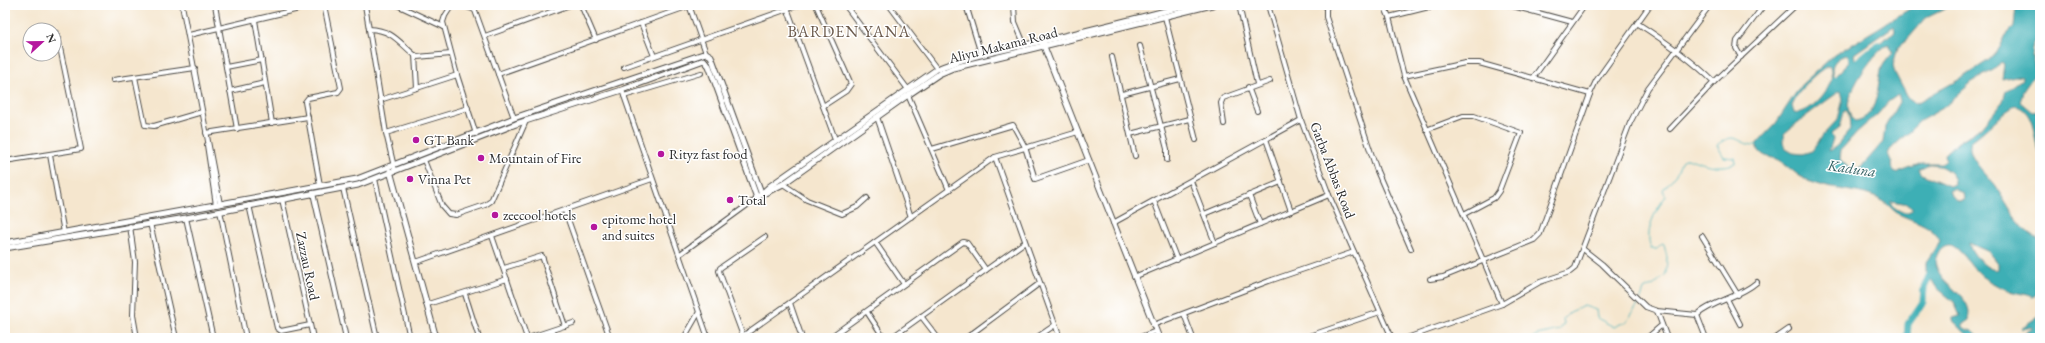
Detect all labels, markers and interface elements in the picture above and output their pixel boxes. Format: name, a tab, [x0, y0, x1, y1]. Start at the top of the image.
district label: BARDEN YANA	[787, 21, 911, 42]
north arrow	[22, 22, 62, 62]
street label: Aliyu Makama Road	[946, 23, 1060, 67]
text: N	[43, 32, 59, 45]
street label: Garba Abbas Road	[1306, 119, 1360, 222]
place label: GT Bank	[424, 131, 475, 149]
marker: GT Bank	[411, 135, 421, 145]
place label: Rityz fast food	[669, 145, 748, 163]
place label: Mountain of Fire	[489, 149, 582, 167]
marker: Rityz fast food	[656, 149, 666, 159]
marker: Mountain of Fire	[476, 153, 486, 163]
water label: Kaduna	[1826, 155, 1877, 181]
place label: Vinna Pet	[418, 170, 471, 188]
marker: Vinna Pet	[405, 174, 415, 184]
place label: Total	[738, 191, 767, 209]
marker: Total	[725, 195, 735, 205]
place label: zeecool hotels	[503, 206, 577, 224]
marker: zeecool hotels	[490, 210, 500, 220]
place label: epitome hotel and suites	[602, 210, 677, 244]
marker: epitome hotel and suites	[589, 222, 599, 232]
street label: Zazzau Road	[292, 230, 324, 303]

